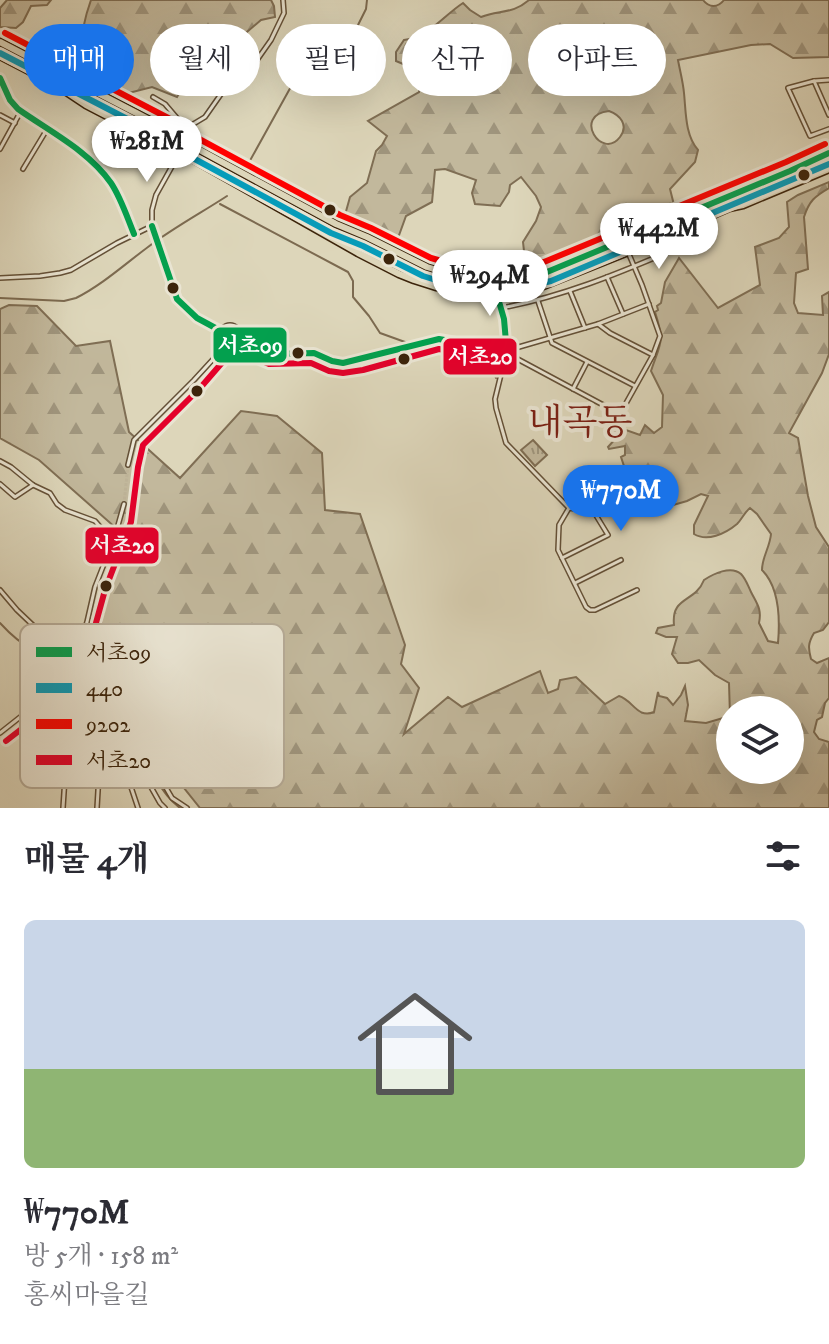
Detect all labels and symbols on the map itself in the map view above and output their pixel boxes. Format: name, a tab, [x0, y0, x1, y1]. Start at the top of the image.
pin: ₩281M	[91, 116, 203, 184]
unlabelled marker	[796, 167, 812, 183]
unlabelled marker	[322, 202, 338, 218]
pin: ₩442M	[603, 203, 715, 271]
pin: ₩294M	[434, 250, 546, 318]
unlabelled marker	[381, 251, 397, 267]
unlabelled marker	[165, 280, 181, 296]
line badge: 서초09	[212, 326, 288, 364]
text: 서초09	[217, 333, 283, 360]
line badge: 서초20	[442, 337, 518, 376]
text: 서초20	[447, 344, 513, 371]
unlabelled marker	[290, 345, 306, 361]
unlabelled marker	[396, 351, 412, 367]
unlabelled marker	[189, 383, 205, 399]
district label: 내곡동	[528, 401, 632, 446]
pin: ₩770M	[565, 465, 677, 533]
line badge: 서초20	[84, 526, 160, 565]
text: 서초20	[89, 533, 155, 560]
unlabelled marker	[98, 578, 114, 594]
legend	[20, 624, 284, 788]
text: 서초09	[86, 640, 151, 667]
text: 440	[86, 676, 123, 703]
text: 9202	[85, 712, 131, 739]
text: 서초20	[86, 748, 151, 775]

